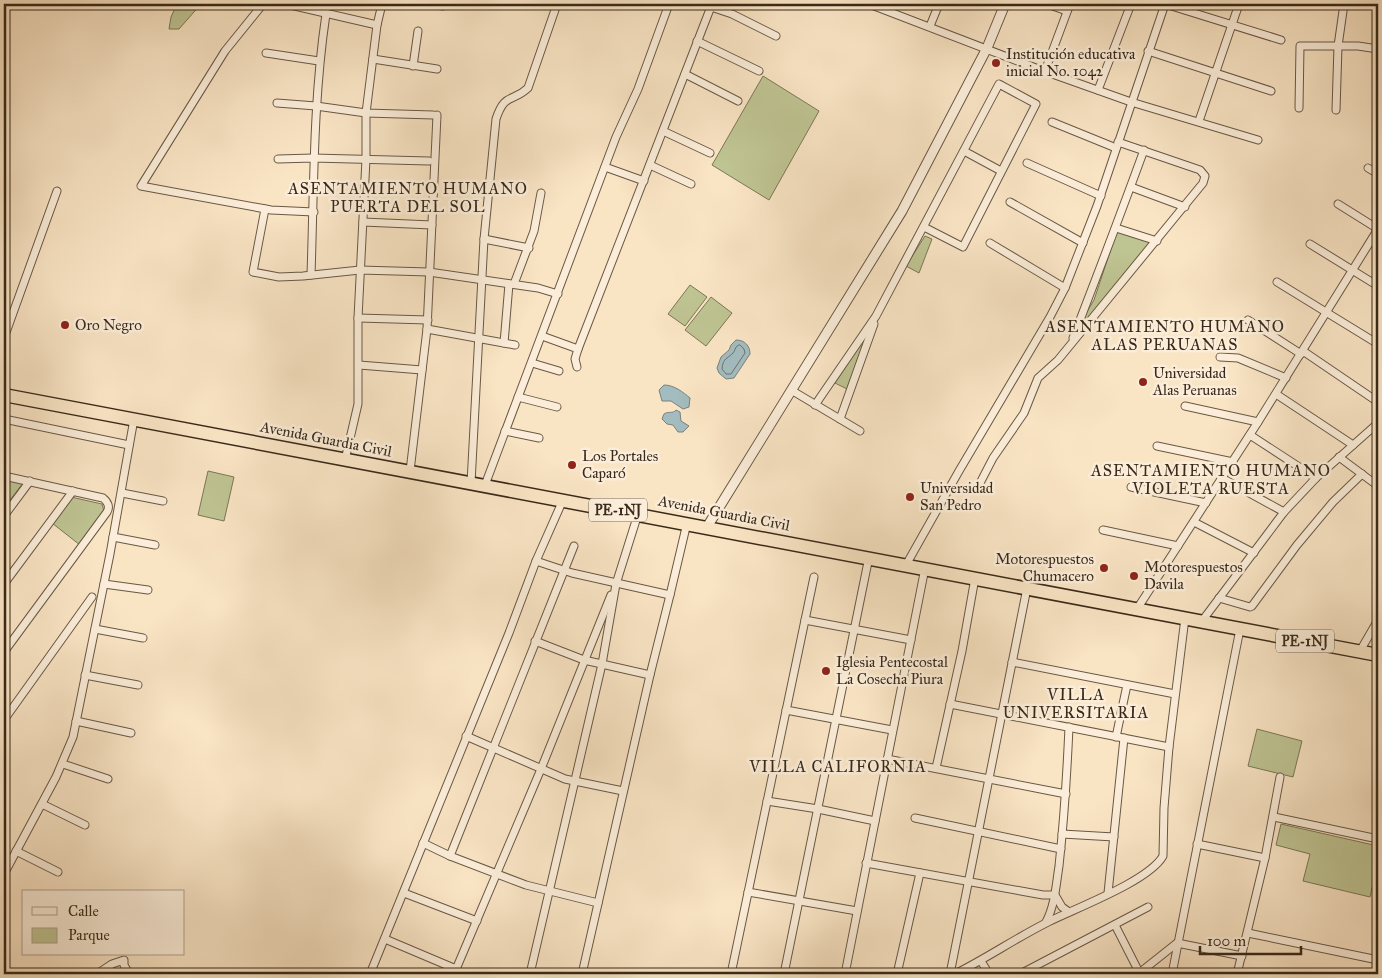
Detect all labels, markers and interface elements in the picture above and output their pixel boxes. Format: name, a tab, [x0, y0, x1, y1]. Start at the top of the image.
place label: Institución educativa inicial No. 1042	[1006, 45, 1136, 80]
marker: Institución educativa inicial No. 1042	[990, 57, 1002, 69]
district label: ASENTAMIENTO HUMANO PUERTA DEL SOL	[287, 179, 528, 216]
place label: Oro Negro	[75, 316, 142, 334]
district label: ASENTAMIENTO HUMANO ALAS PERUANAS	[1044, 317, 1285, 354]
marker: Oro Negro	[59, 319, 71, 331]
place label: Universidad Alas Peruanas	[1152, 364, 1237, 399]
marker: Universidad Alas Peruanas	[1137, 376, 1149, 388]
street label: Avenida Guardia Civil	[258, 417, 394, 461]
place label: Los Portales Caparó	[582, 447, 658, 482]
marker: Los Portales Caparó	[566, 459, 578, 471]
district label: ASENTAMIENTO HUMANO VIOLETA RUESTA	[1090, 461, 1331, 498]
place label: Universidad San Pedro	[920, 479, 994, 514]
street label: Avenida Guardia Civil	[656, 491, 792, 535]
marker: Universidad San Pedro	[904, 491, 916, 503]
road number: PE-1NJ	[589, 498, 647, 522]
place label: Motorespuestos Chumacero	[995, 550, 1094, 585]
place label: Motorespuestos Davila	[1144, 558, 1243, 593]
marker: Motorespuestos Chumacero	[1098, 562, 1110, 574]
marker: Motorespuestos Davila	[1128, 570, 1140, 582]
road number: PE-1NJ	[1276, 630, 1334, 652]
place label: Iglesia Pentecostal La Cosecha Piura	[836, 653, 949, 688]
marker: Iglesia Pentecostal La Cosecha Piura	[820, 665, 832, 677]
district label: VILLA UNIVERSITARIA	[1003, 685, 1149, 722]
district label: VILLA CALIFORNIA	[748, 757, 927, 776]
legend	[22, 890, 185, 956]
text: Calle	[68, 902, 99, 920]
scale bar	[1200, 923, 1301, 955]
text: Parque	[68, 926, 110, 945]
text: 100 m	[1207, 932, 1247, 950]

